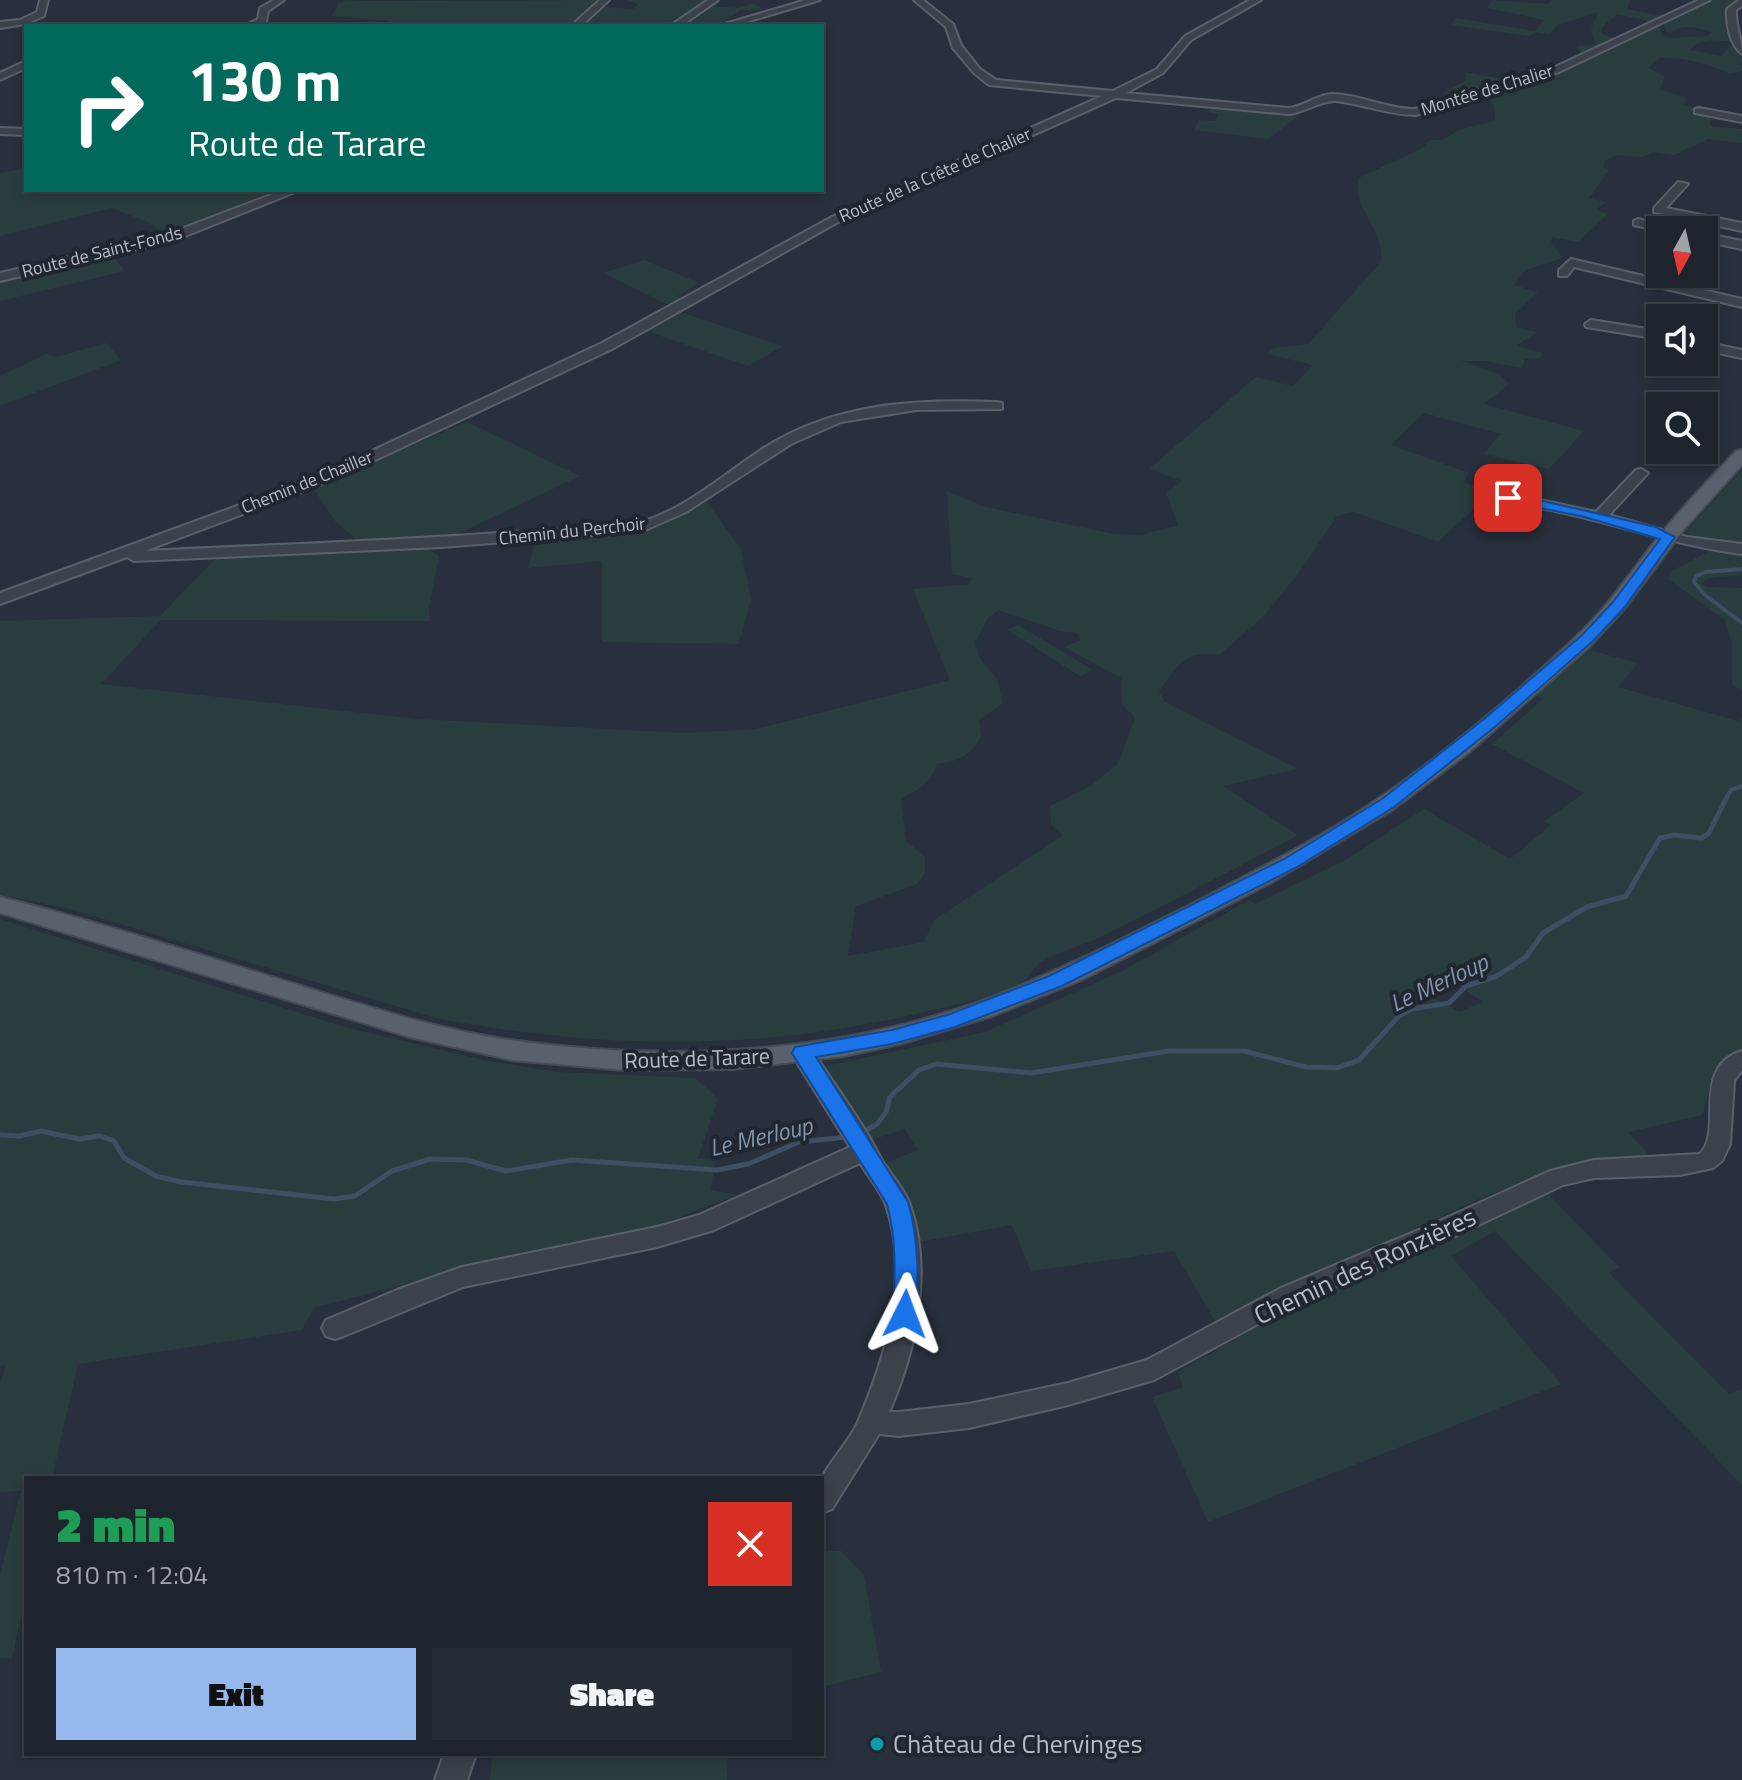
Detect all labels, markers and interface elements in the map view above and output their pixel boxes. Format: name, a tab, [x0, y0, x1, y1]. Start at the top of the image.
text: 130 m	[188, 38, 341, 123]
icon: right	[56, 56, 160, 160]
street label: Montée de Chalier	[1417, 57, 1556, 122]
text: Route de Tarare	[188, 115, 426, 170]
street label: Route de la Crête de Chalier	[834, 120, 1035, 229]
north arrow	[1646, 216, 1718, 288]
map controls	[1646, 216, 1718, 464]
street label: Route de Saint-Fonds	[19, 219, 185, 284]
button: sound	[1646, 304, 1718, 376]
button: search	[1646, 392, 1718, 464]
street label: Chemin de Chailler	[237, 443, 377, 520]
pin	[1474, 464, 1542, 532]
icon: arrive	[1486, 476, 1530, 520]
street label: Chemin du Perchoir	[497, 509, 647, 552]
water label: Le Merloup	[1384, 943, 1495, 1021]
street label: Route de Tarare	[624, 1038, 770, 1078]
water label: Le Merloup	[706, 1106, 817, 1165]
street label: Chemin des Ronzières	[1247, 1197, 1482, 1334]
position arrow	[863, 1272, 947, 1356]
text: 2 min	[56, 1488, 175, 1561]
button: close	[708, 1502, 792, 1586]
text: 810 m · 12:04	[56, 1555, 208, 1594]
button: Exit	[56, 1648, 416, 1740]
button: Share	[432, 1648, 792, 1740]
place label: Château de Chervinges	[893, 1724, 1143, 1763]
marker: Château de Chervinges	[868, 1735, 886, 1753]

